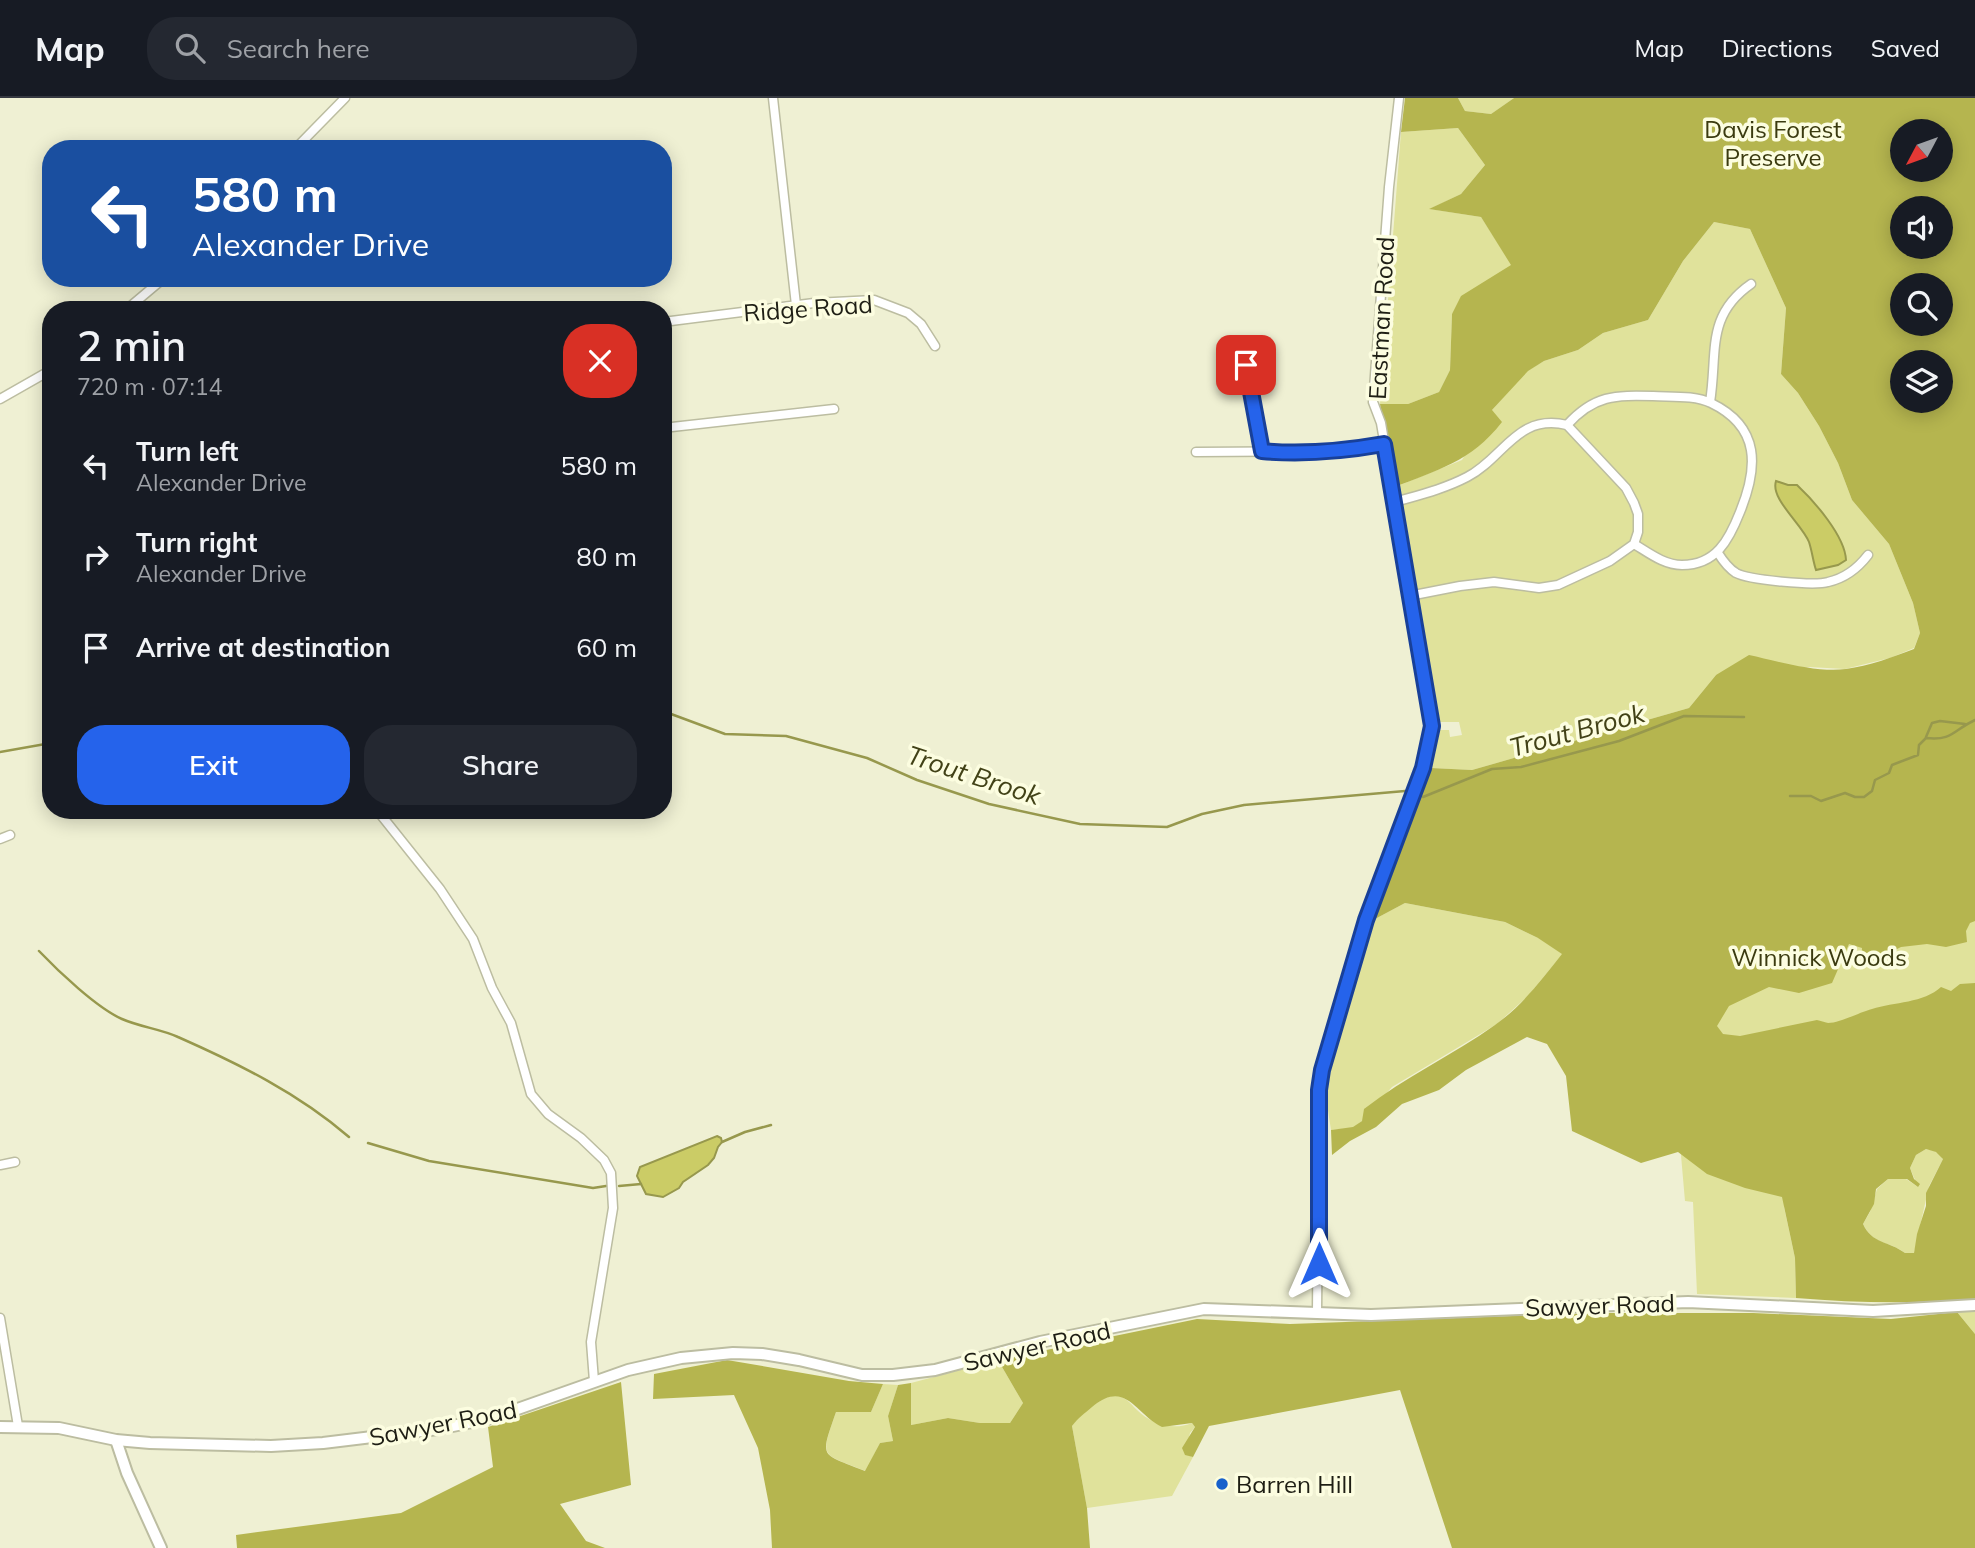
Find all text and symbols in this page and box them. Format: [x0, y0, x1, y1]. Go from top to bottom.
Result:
search box [147, 17, 637, 80]
text: Map [35, 28, 105, 69]
icon: search [171, 29, 209, 67]
text: Search here [227, 32, 370, 65]
text: Map [1634, 33, 1684, 63]
text: Directions [1722, 33, 1833, 63]
text: Saved [1871, 33, 1940, 63]
park label: Davis Forest Preserve [1704, 114, 1842, 172]
north arrow [1890, 119, 1953, 182]
map controls [1890, 119, 1953, 413]
text: 580 m [192, 163, 338, 224]
icon: left [77, 168, 168, 259]
button: sound [1890, 196, 1953, 259]
text: Alexander Drive [192, 224, 429, 264]
street label: Eastman Road [1362, 236, 1400, 400]
button: search [1890, 273, 1953, 336]
street label: Ridge Road [742, 289, 874, 327]
text: 2 min [77, 319, 186, 372]
button: close [563, 324, 637, 398]
pin [1216, 335, 1276, 395]
icon: arrive [1227, 346, 1265, 384]
button: layers [1890, 350, 1953, 413]
text: 720 m · 07:14 [77, 372, 222, 401]
text: Turn left [136, 435, 238, 468]
icon: left [77, 447, 115, 485]
text: 580 m [561, 449, 637, 482]
text: Alexander Drive [136, 468, 307, 497]
text: Turn right [136, 526, 257, 559]
icon: right [77, 538, 115, 576]
text: 80 m [576, 540, 637, 573]
text: Alexander Drive [136, 559, 307, 588]
icon: arrive [77, 629, 115, 667]
text: Arrive at destination [136, 631, 391, 664]
text: 60 m [576, 631, 637, 664]
water label: Trout Brook [1506, 696, 1649, 764]
button: Exit [77, 725, 350, 805]
button: Share [364, 725, 637, 805]
water label: Trout Brook [903, 738, 1046, 812]
park label: Winnick Woods [1731, 942, 1907, 972]
position arrow [1282, 1227, 1356, 1301]
street label: Sawyer Road [1525, 1287, 1675, 1323]
street label: Sawyer Road [961, 1315, 1113, 1377]
street label: Sawyer Road [367, 1394, 519, 1452]
place label: Barren Hill [1236, 1469, 1353, 1499]
marker: Barren Hill [1214, 1476, 1230, 1492]

